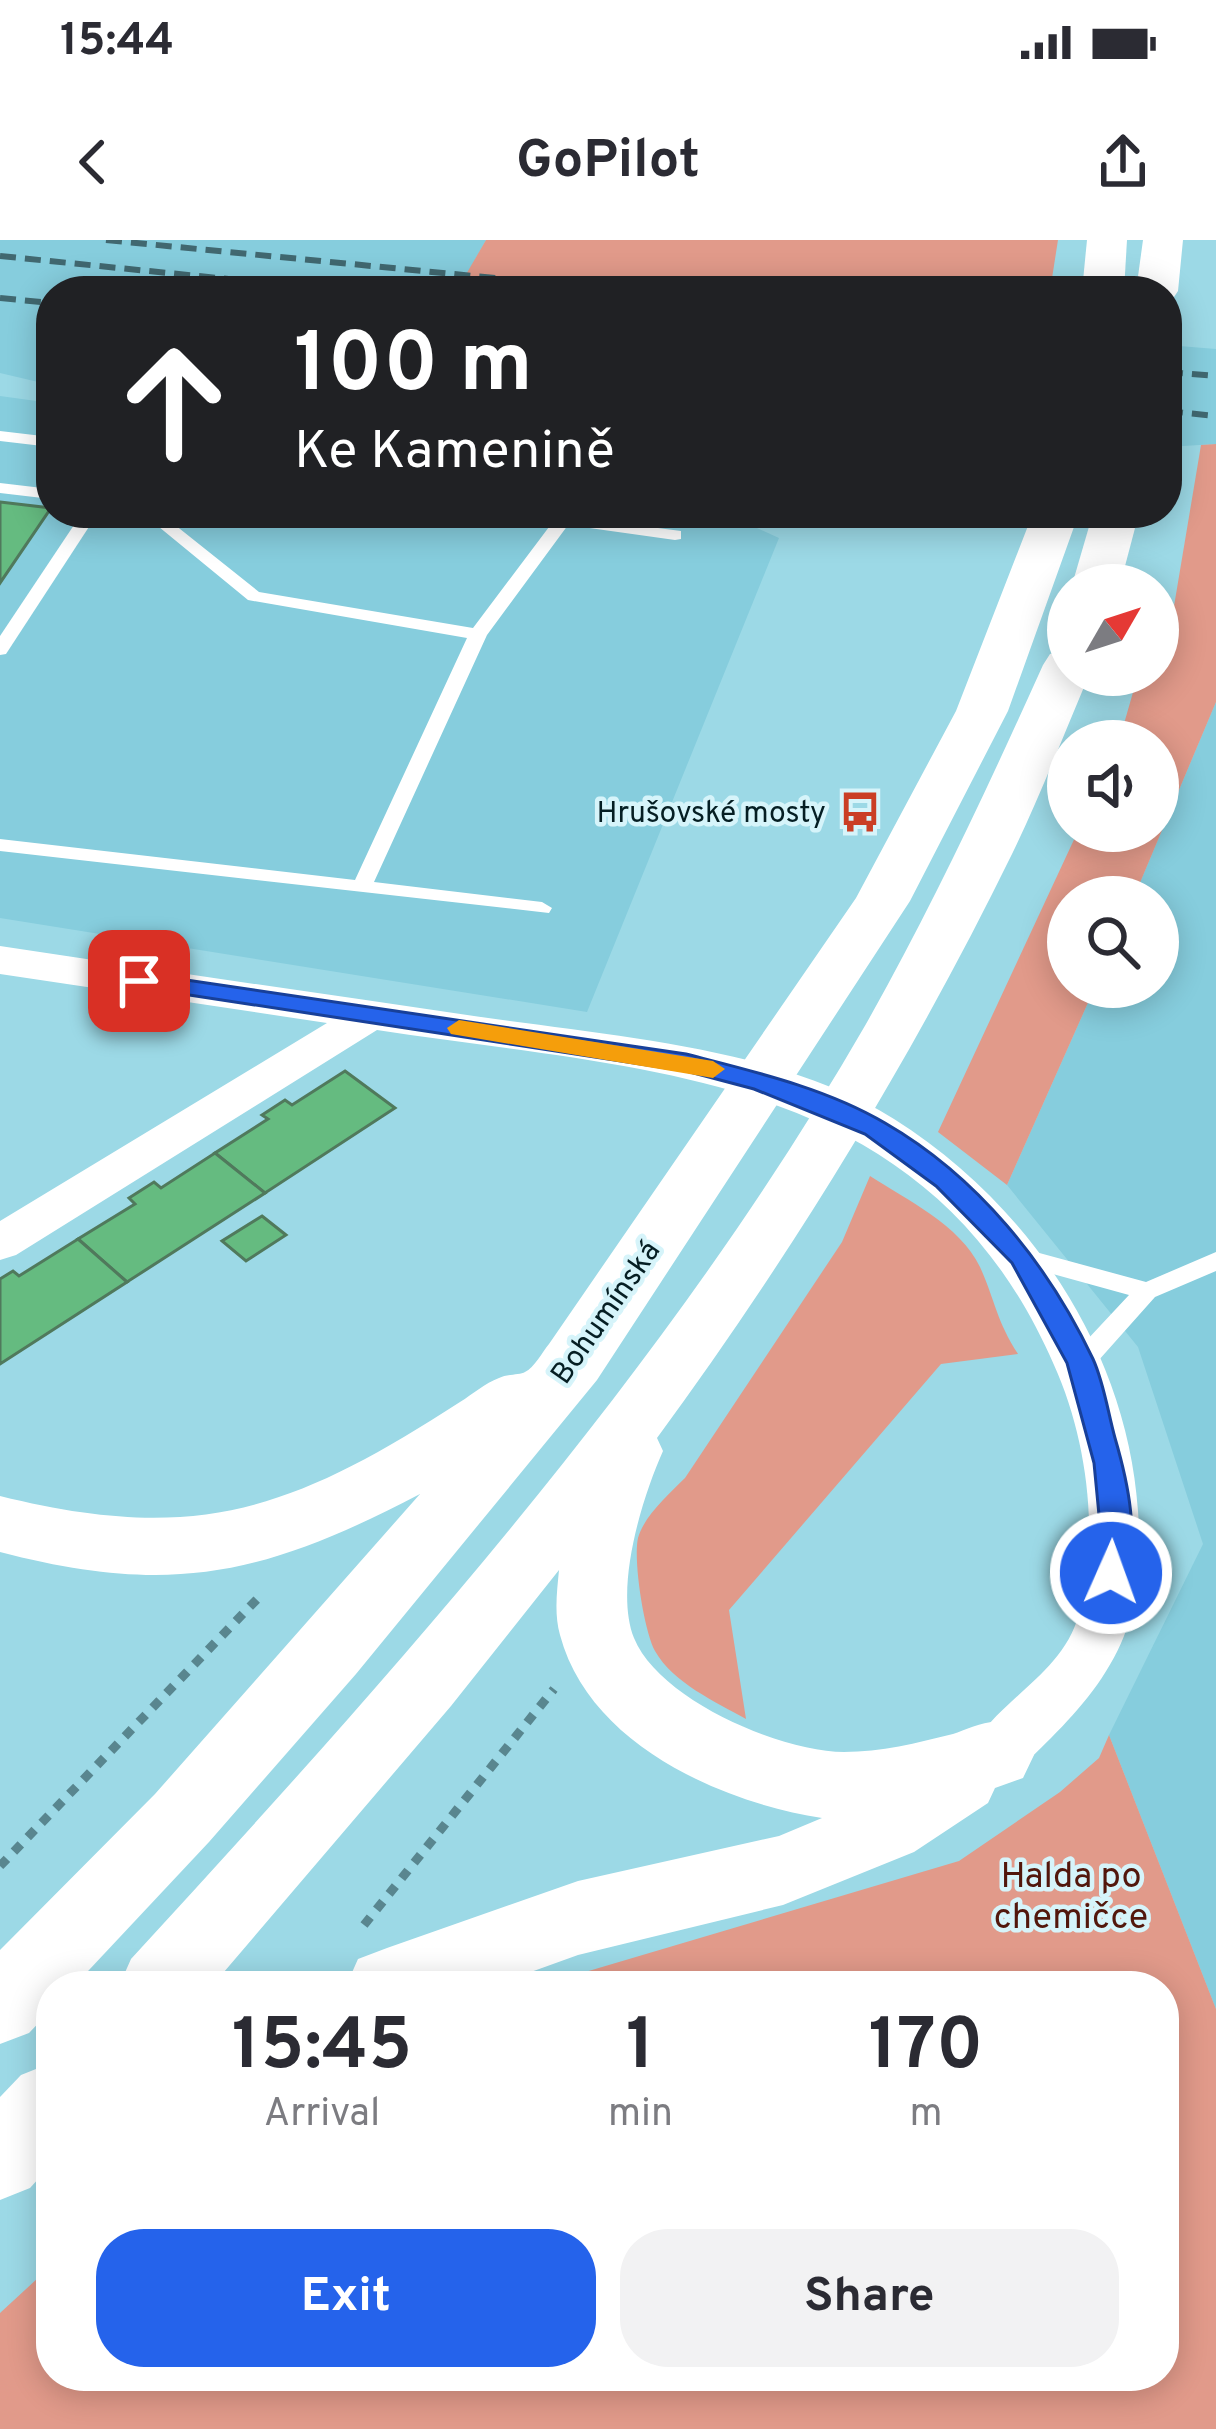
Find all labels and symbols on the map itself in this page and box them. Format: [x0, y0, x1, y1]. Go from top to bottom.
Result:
north arrow [1047, 564, 1179, 696]
bus stop icon: Hrušovské mosty [837, 789, 883, 835]
place label: Hrušovské mosty [597, 796, 826, 833]
pin [88, 930, 190, 1032]
street label: Bohumínská [544, 1235, 670, 1392]
position arrow [1048, 1510, 1174, 1636]
park label: Halda po chemičce [994, 1855, 1148, 1942]

